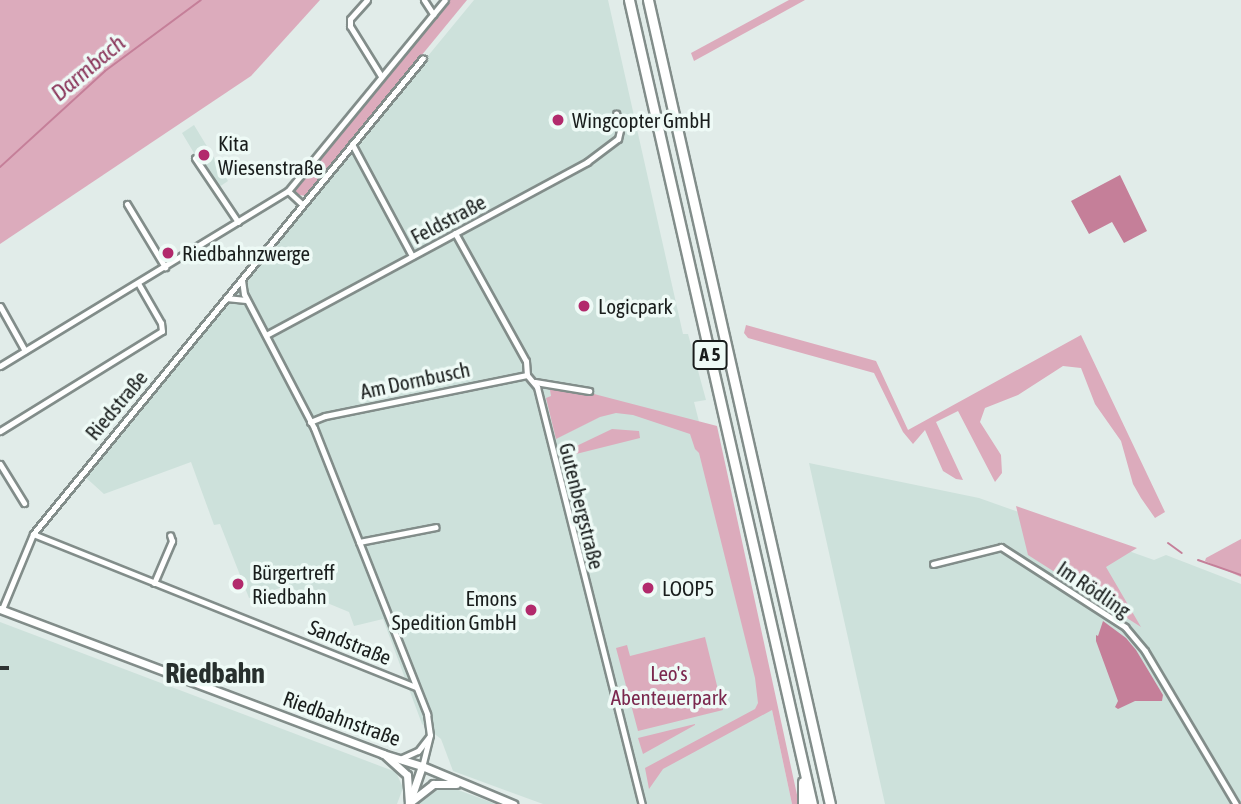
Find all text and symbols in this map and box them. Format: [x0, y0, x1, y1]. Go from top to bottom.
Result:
water label: Darmbach [45, 29, 131, 107]
place label: Wingcopter GmbH [572, 107, 711, 133]
marker: Wingcopter GmbH [550, 112, 566, 128]
place label: Kita Wiesenstraße [218, 130, 323, 180]
marker: Kita Wiesenstraße [196, 147, 212, 163]
street label: Feldstraße [406, 189, 490, 249]
place label: Riedbahnzwerge [182, 240, 310, 266]
marker: Riedbahnzwerge [160, 245, 176, 261]
place label: Logicpark [598, 293, 673, 319]
marker: Logicpark [576, 298, 592, 314]
road number: A 5 [692, 340, 728, 370]
street label: Am Dornbusch [358, 356, 472, 404]
street label: Riedstraße [80, 365, 152, 445]
street label: Gutenbergstraße [554, 440, 610, 572]
street label: Im Rödling [1052, 555, 1136, 623]
place label: Bürgertreff Riedbahn [252, 559, 335, 609]
place label: LOOP5 [662, 575, 714, 601]
marker: Bürgertreff Riedbahn [230, 576, 246, 592]
marker: LOOP5 [640, 580, 656, 596]
place label: Emons Spedition GmbH [392, 585, 517, 635]
marker: Emons Spedition GmbH [523, 602, 539, 618]
street label: Sandstraße [305, 614, 395, 670]
district label: Riedbahn [165, 656, 265, 690]
park label: Leo's Abenteuerpark [611, 660, 727, 710]
street label: Riedbahnstraße [280, 685, 404, 751]

